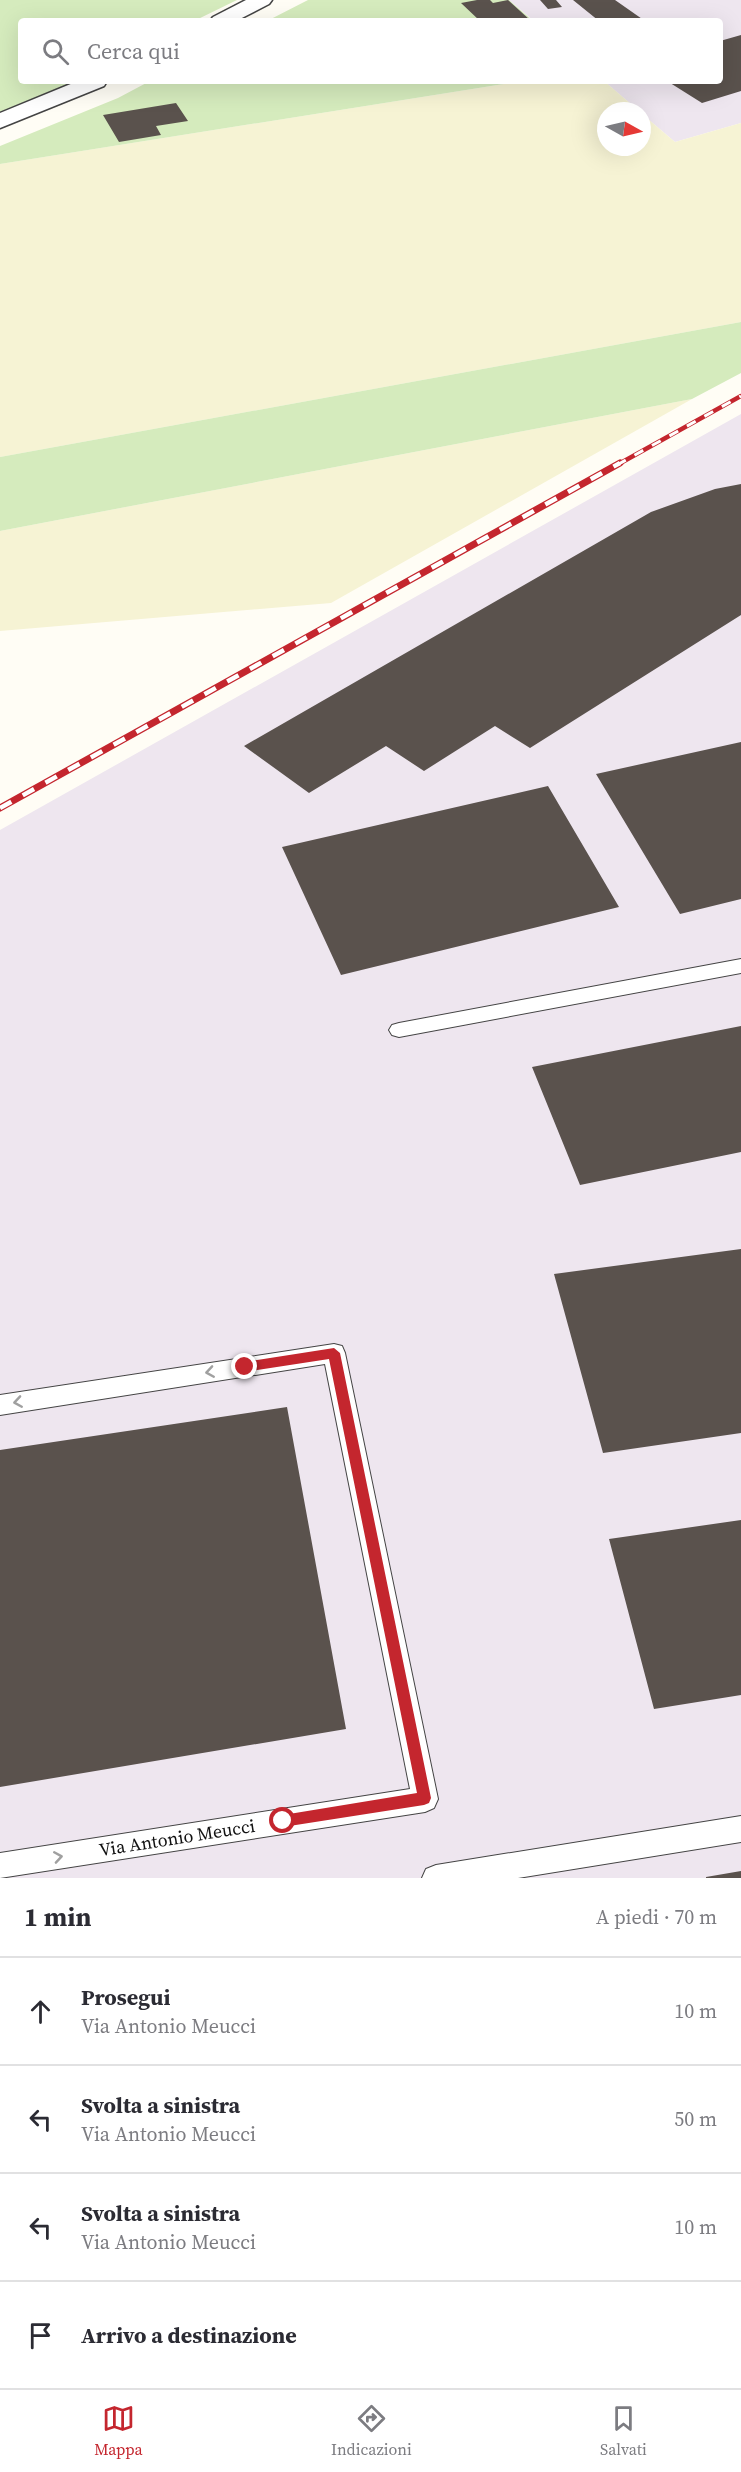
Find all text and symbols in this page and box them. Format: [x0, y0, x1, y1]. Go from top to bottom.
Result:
search box [18, 18, 723, 84]
icon: search [39, 35, 72, 68]
text: Cerca qui [87, 36, 180, 66]
north arrow [597, 102, 651, 156]
route end [231, 1353, 257, 1379]
one-way arrow [206, 1366, 215, 1378]
one-way arrow [13, 1396, 22, 1408]
route start [269, 1807, 295, 1833]
street label: Via Antonio Meucci [97, 1813, 257, 1862]
one-way arrow [52, 1851, 62, 1864]
text: 1 min [24, 1899, 91, 1935]
text: A piedi · 70 m [596, 1903, 717, 1931]
text: Prosegui [81, 1982, 170, 2012]
icon: ahead [24, 1995, 57, 2028]
text: 10 m [674, 1997, 717, 2025]
text: Via Antonio Meucci [81, 2012, 256, 2040]
text: Svolta a sinistra [81, 2090, 240, 2120]
icon: left [24, 2103, 57, 2136]
text: 50 m [674, 2105, 717, 2133]
text: Via Antonio Meucci [81, 2120, 256, 2148]
text: Svolta a sinistra [81, 2198, 240, 2228]
icon: left [24, 2211, 57, 2244]
text: 10 m [674, 2213, 717, 2241]
text: Via Antonio Meucci [81, 2228, 256, 2256]
icon: arrive [24, 2319, 57, 2352]
text: Arrivo a destinazione [81, 2320, 297, 2350]
tab: Mappa [94, 2402, 143, 2460]
tab: Indicazioni [331, 2402, 412, 2460]
tab: Salvati [600, 2402, 647, 2460]

